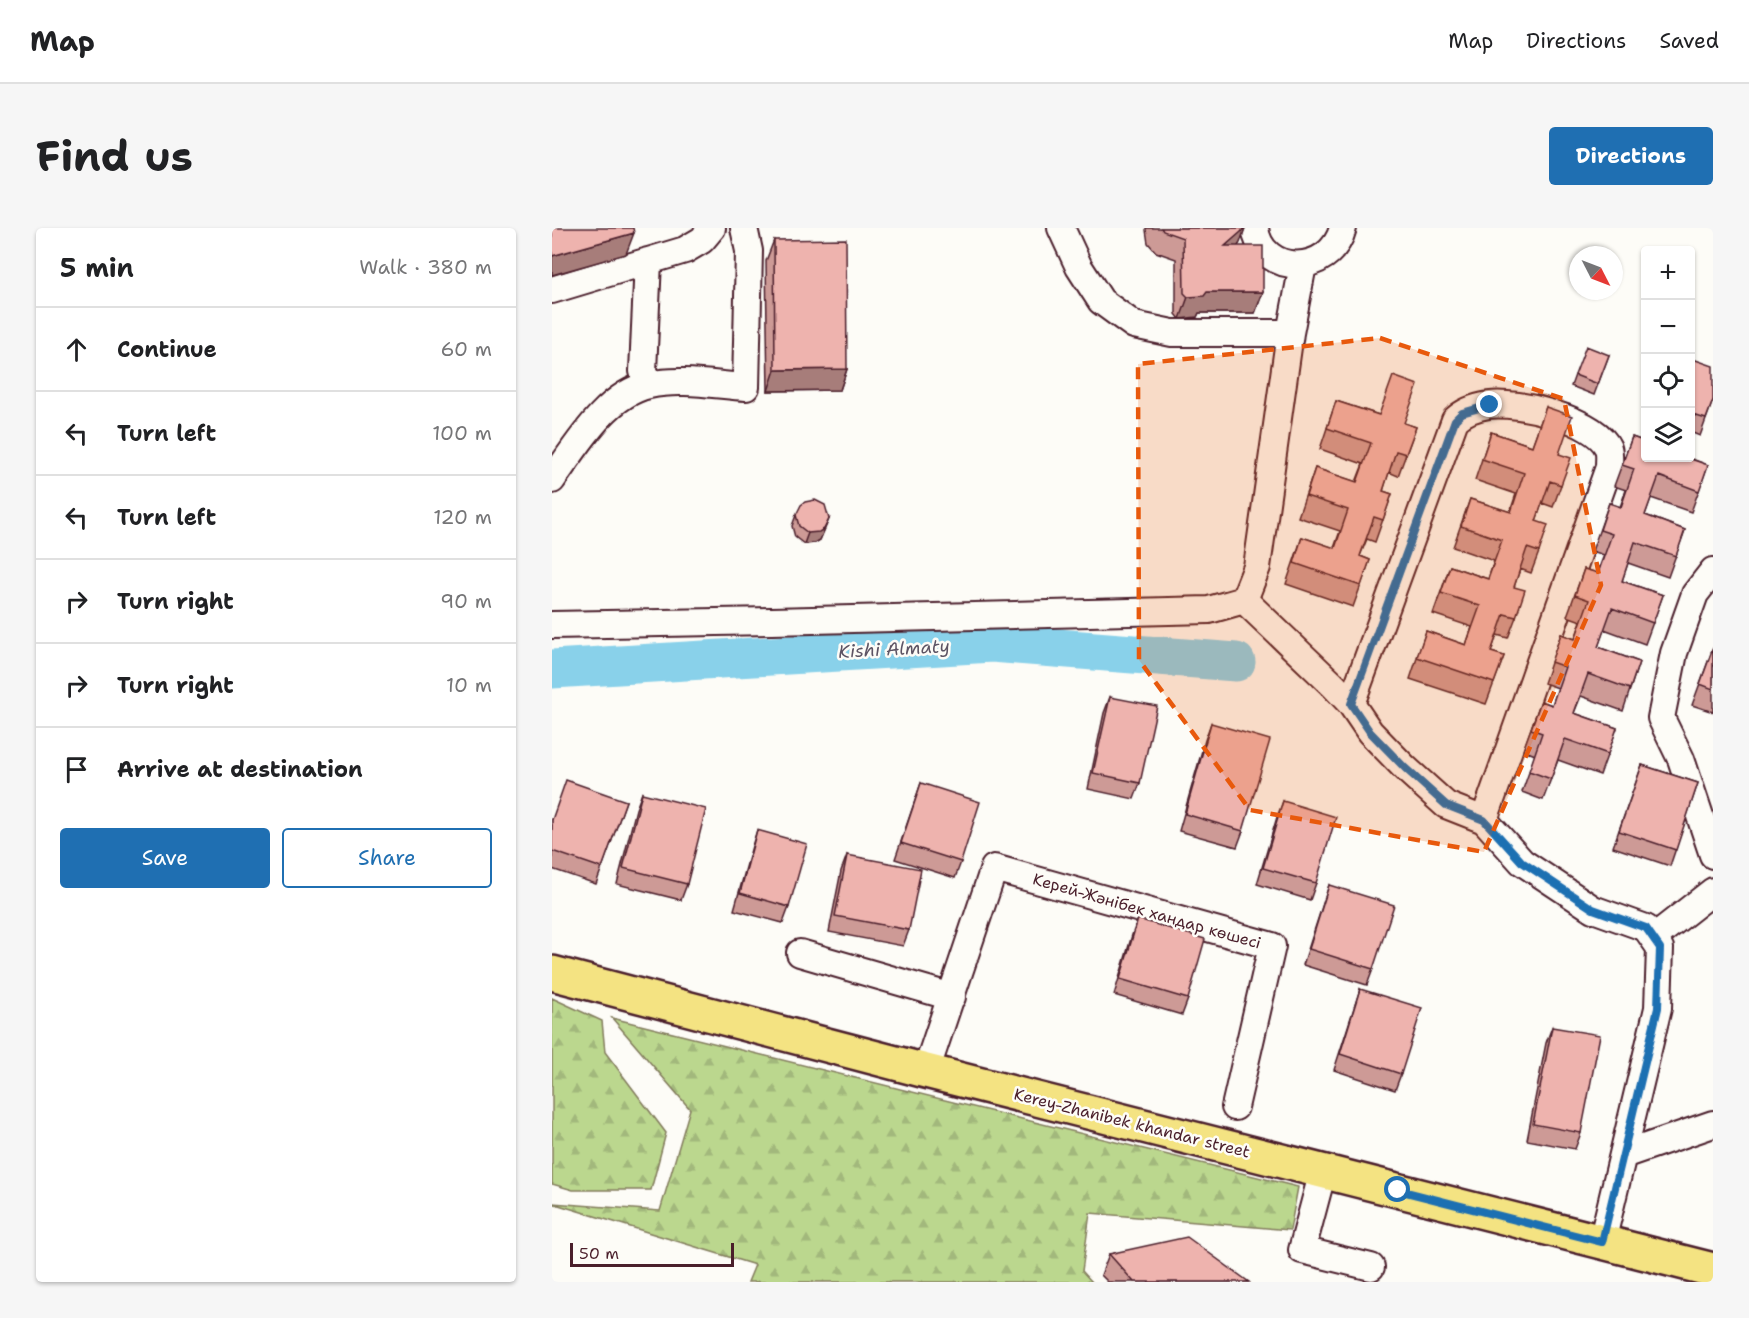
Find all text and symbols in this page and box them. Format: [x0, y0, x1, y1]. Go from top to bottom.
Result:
text: Map [30, 22, 95, 60]
text: Map [1448, 27, 1493, 55]
text: Directions [1526, 27, 1626, 55]
text: Saved [1659, 27, 1719, 55]
button: Directions [1549, 127, 1713, 185]
text: Find us [36, 128, 193, 184]
north arrow [1569, 246, 1623, 300]
map controls [1641, 246, 1695, 462]
button: + [1641, 246, 1695, 300]
text: 5 min [60, 250, 134, 285]
text: Walk · 380 m [359, 254, 492, 280]
button: − [1641, 300, 1695, 354]
icon: ahead [60, 333, 93, 366]
text: Continue [117, 335, 217, 364]
text: 60 m [440, 336, 492, 362]
button: locate [1641, 354, 1695, 408]
route end [1476, 391, 1502, 417]
button: layers [1641, 408, 1695, 462]
icon: left [60, 417, 93, 450]
text: Turn left [117, 419, 216, 448]
text: 100 m [432, 420, 492, 446]
icon: left [60, 501, 93, 534]
text: Turn left [117, 503, 216, 532]
text: 120 m [433, 504, 492, 530]
icon: right [60, 585, 93, 618]
text: Turn right [117, 587, 234, 616]
text: 90 m [440, 588, 492, 614]
water label: Kіshі Almaty [838, 634, 950, 664]
icon: right [60, 669, 93, 702]
text: Turn right [117, 671, 234, 700]
text: 10 m [446, 672, 492, 698]
icon: arrive [60, 753, 93, 786]
text: Arrive at destination [117, 755, 363, 784]
button: Save [60, 828, 270, 888]
button: Share [282, 828, 492, 888]
street label: Керей-Жәнібек хандар көшесі [1030, 868, 1264, 954]
street label: Kerey-Zhanibek khandar street [1012, 1083, 1252, 1163]
route start [1384, 1176, 1410, 1202]
scale bar [570, 1240, 734, 1268]
text: 50 m [579, 1243, 619, 1264]

